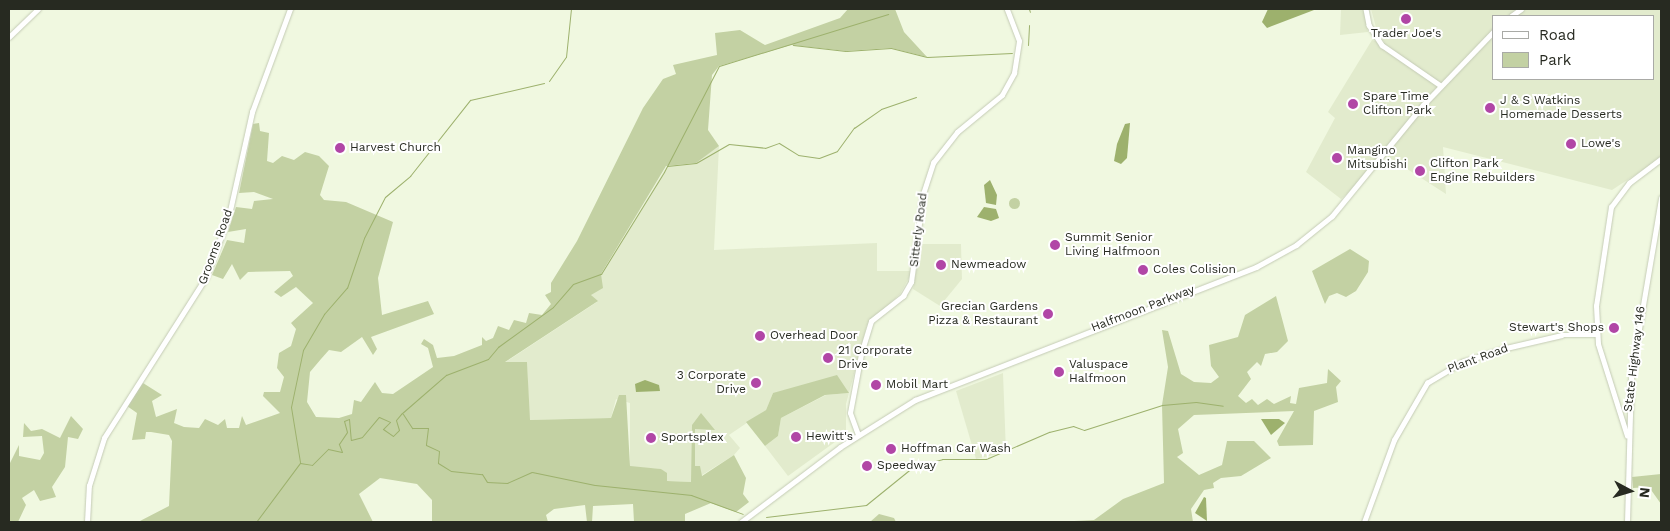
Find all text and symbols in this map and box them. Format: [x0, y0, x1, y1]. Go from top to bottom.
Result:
marker: Trader Joe's [1400, 13, 1412, 25]
legend [1492, 15, 1655, 80]
text: Road [1539, 26, 1576, 44]
place label: Trader Joe's [1371, 27, 1441, 41]
text: Park [1539, 51, 1571, 69]
place label: Spare Time Clifton Park [1363, 90, 1432, 118]
place label: J & S Watkins Homemade Desserts [1500, 94, 1622, 122]
marker: Spare Time Clifton Park [1347, 98, 1359, 110]
marker: J & S Watkins Homemade Desserts [1484, 102, 1496, 114]
place label: Lowe's [1581, 137, 1621, 151]
marker: Lowe's [1565, 138, 1577, 150]
place label: Harvest Church [350, 141, 441, 155]
marker: Harvest Church [334, 142, 346, 154]
place label: Mangino Mitsubishi [1347, 144, 1407, 172]
marker: Mangino Mitsubishi [1331, 152, 1343, 164]
place label: Clifton Park Engine Rebuilders [1430, 157, 1535, 185]
marker: Clifton Park Engine Rebuilders [1414, 165, 1426, 177]
street label: Sitterly Road [907, 192, 931, 268]
street label: Grooms Road [196, 207, 236, 287]
place label: Summit Senior Living Halfmoon [1065, 231, 1160, 259]
marker: Summit Senior Living Halfmoon [1049, 239, 1061, 251]
place label: Newmeadow [951, 258, 1026, 272]
marker: Newmeadow [935, 259, 947, 271]
place label: Coles Colision [1153, 263, 1236, 277]
marker: Coles Colision [1137, 264, 1149, 276]
street label: Halfmoon Parkway [1089, 283, 1197, 335]
place label: Grecian Gardens Pizza & Restaurant [928, 300, 1038, 328]
street label: State Highway 146 [1621, 305, 1649, 413]
marker: Grecian Gardens Pizza & Restaurant [1042, 308, 1054, 320]
place label: Stewart's Shops [1509, 321, 1604, 335]
marker: Stewart's Shops [1608, 322, 1620, 334]
place label: Overhead Door [770, 329, 858, 343]
marker: Overhead Door [754, 330, 766, 342]
street label: Plant Road [1446, 341, 1510, 377]
place label: 21 Corporate Drive [838, 344, 912, 372]
marker: 21 Corporate Drive [822, 352, 834, 364]
place label: Valuspace Halfmoon [1069, 358, 1128, 386]
marker: Valuspace Halfmoon [1053, 366, 1065, 378]
place label: 3 Corporate Drive [677, 369, 746, 397]
marker: 3 Corporate Drive [750, 377, 762, 389]
place label: Mobil Mart [886, 378, 948, 392]
marker: Mobil Mart [870, 379, 882, 391]
place label: Hewitt's [806, 430, 853, 444]
place label: Sportsplex [661, 431, 724, 445]
marker: Hewitt's [790, 431, 802, 443]
marker: Sportsplex [645, 432, 657, 444]
place label: Hoffman Car Wash [901, 442, 1012, 456]
marker: Hoffman Car Wash [885, 443, 897, 455]
place label: Speedway [877, 459, 936, 473]
marker: Speedway [861, 460, 873, 472]
north arrow [1605, 466, 1655, 516]
text: N [1636, 487, 1653, 499]

